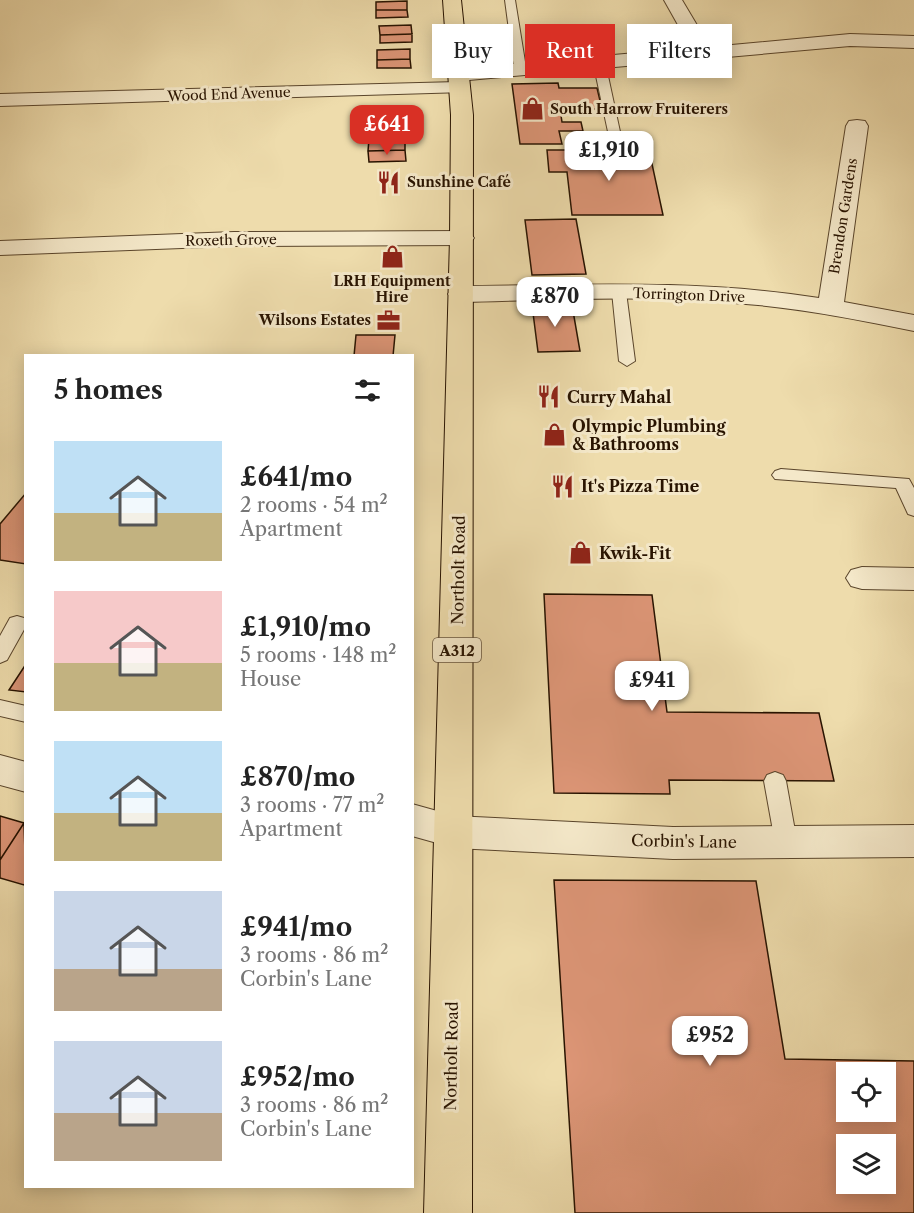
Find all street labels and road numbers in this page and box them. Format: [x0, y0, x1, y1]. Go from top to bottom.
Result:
street label: Wood End Avenue [166, 83, 291, 105]
street label: Brendon Gardens [825, 157, 861, 275]
street label: Roxeth Grove [185, 230, 277, 250]
street label: Torrington Drive [633, 284, 746, 306]
street label: Northolt Road [447, 515, 469, 625]
road number: A312 [433, 638, 481, 662]
street label: Corbin's Lane [631, 830, 737, 852]
street label: Northolt Road [440, 1001, 462, 1111]

